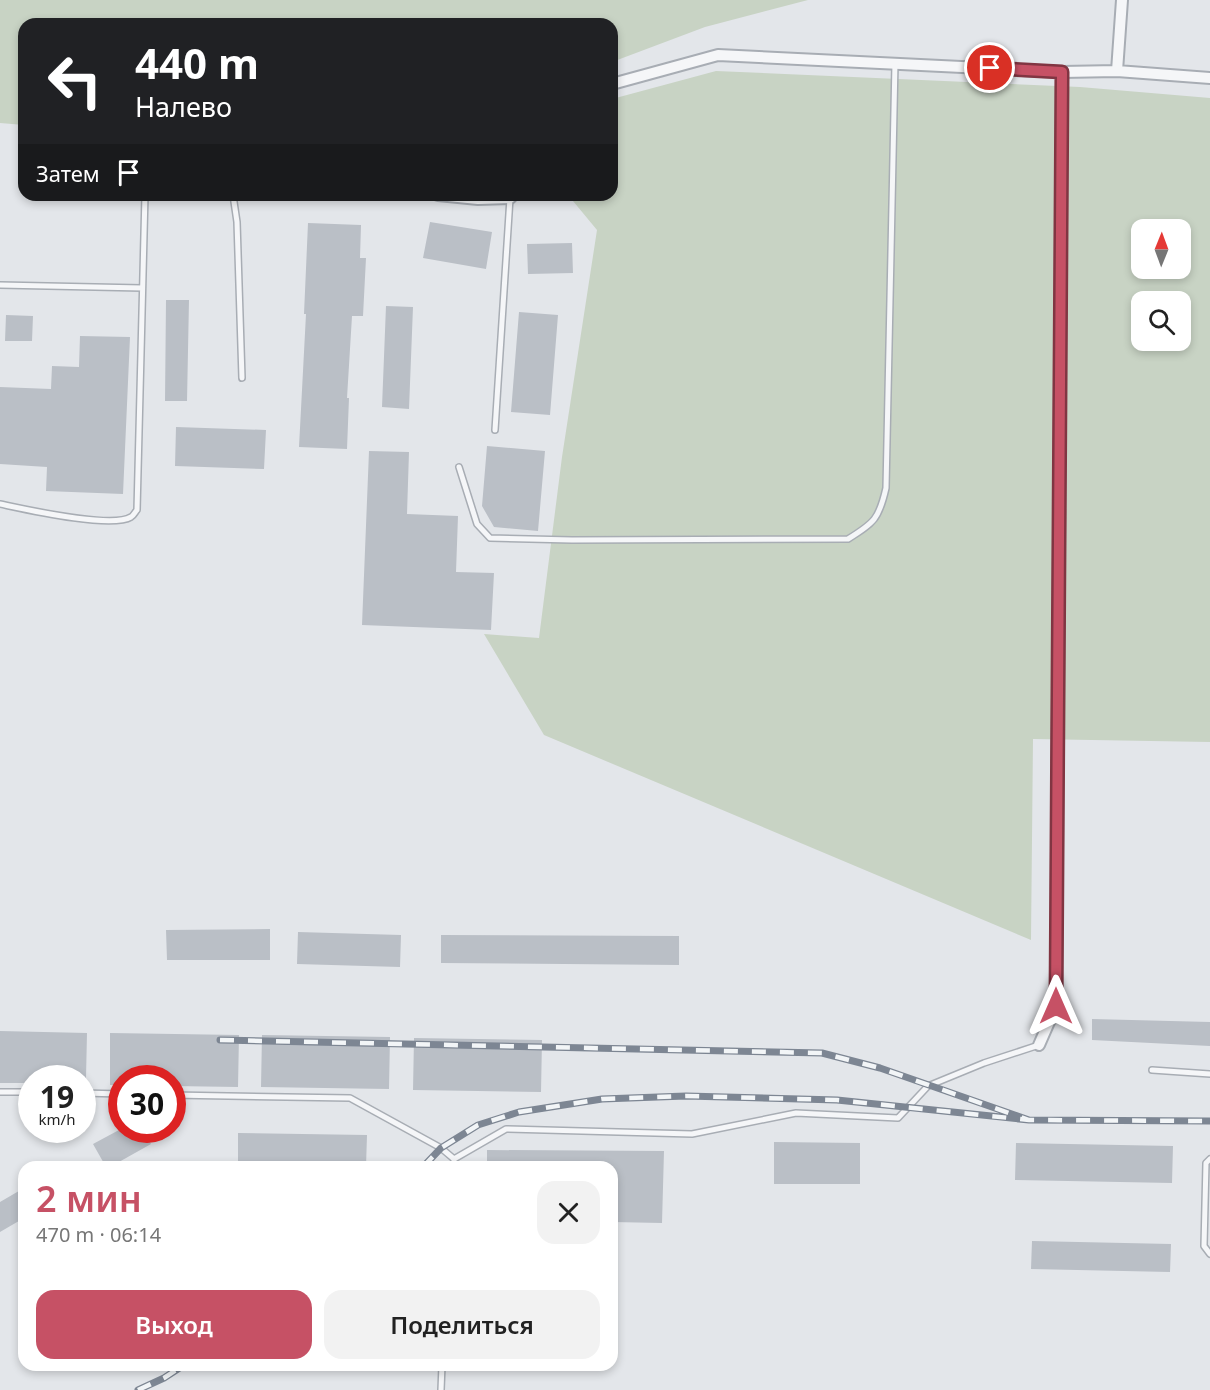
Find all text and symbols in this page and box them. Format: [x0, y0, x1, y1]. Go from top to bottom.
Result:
text: 440 m [135, 34, 259, 91]
icon: left [36, 42, 114, 120]
pin [964, 42, 1015, 93]
icon: arrive [973, 51, 1006, 84]
text: Налево [135, 88, 232, 125]
icon: arrive [112, 156, 145, 189]
text: Затем [36, 158, 100, 188]
north arrow [1131, 219, 1191, 279]
map controls [1131, 219, 1191, 351]
button: search [1131, 291, 1191, 351]
position arrow [1024, 974, 1088, 1038]
speed limit sign: 30 [108, 1065, 186, 1143]
text: 19 [40, 1076, 74, 1117]
text: km/h [39, 1109, 75, 1129]
text: 2 мин [36, 1174, 142, 1223]
button: close [537, 1181, 600, 1244]
text: 470 m · 06:14 [36, 1221, 161, 1248]
button: Выход [36, 1290, 312, 1359]
button: Поделиться [324, 1290, 600, 1359]

